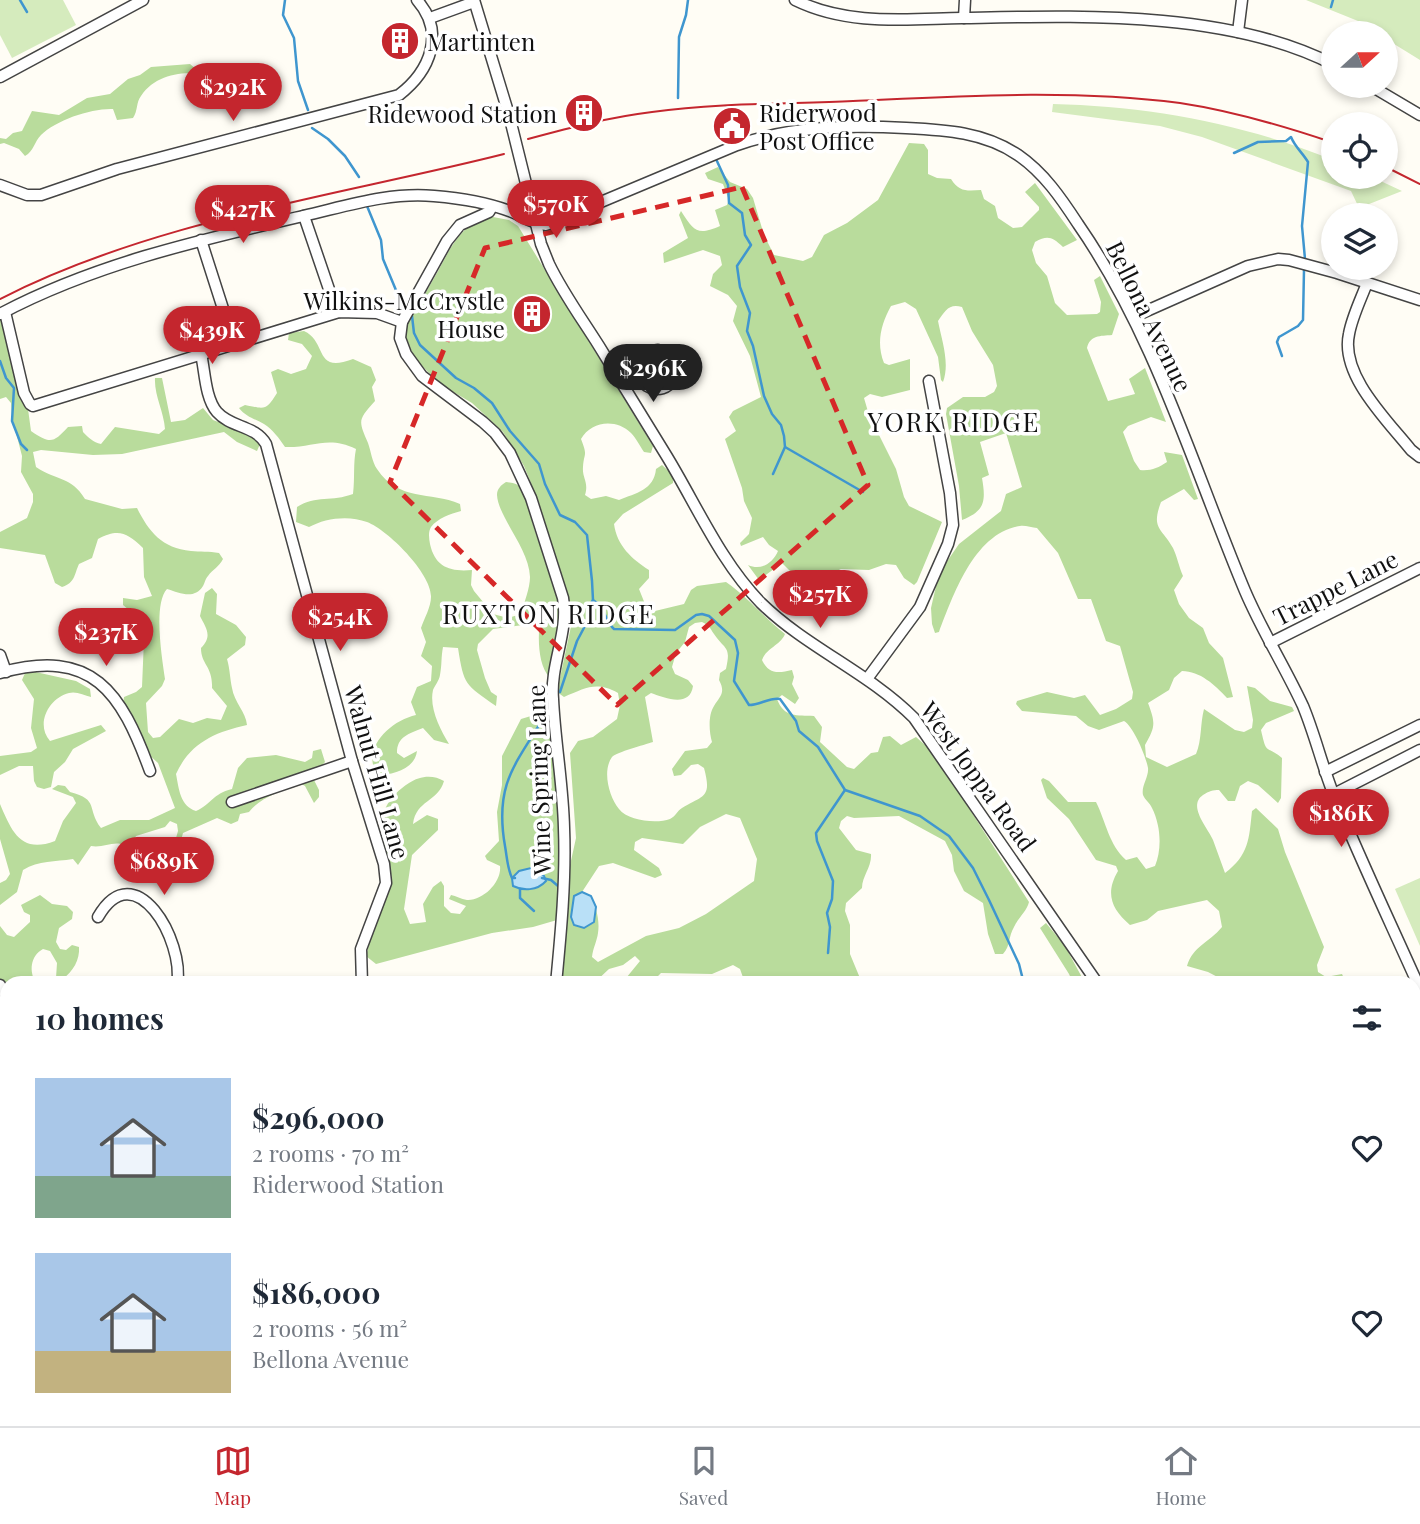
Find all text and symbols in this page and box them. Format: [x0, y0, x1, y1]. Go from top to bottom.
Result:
building icon: Martinten [379, 20, 421, 62]
north arrow [1321, 21, 1398, 98]
map controls [1321, 21, 1398, 280]
place label: Martinten [427, 25, 535, 57]
pin: $292K [184, 64, 282, 123]
text: $292K [200, 70, 266, 101]
building icon: Ridewood Station [563, 92, 605, 134]
place label: Riderwood Post Office [759, 96, 877, 156]
place label: Ridewood Station [368, 97, 557, 129]
public building icon: Riderwood Post Office [711, 105, 753, 147]
button: locate [1321, 112, 1398, 189]
pin: $570K [507, 180, 605, 240]
pin: $427K [194, 186, 292, 245]
text: $570K [523, 187, 589, 218]
text: $427K [211, 192, 275, 223]
button: layers [1321, 203, 1398, 280]
street label: Bellona Avenue [1100, 235, 1200, 397]
place label: Wilkins-McCrystle House [302, 284, 505, 344]
building icon: Wilkins-McCrystle House [511, 293, 553, 335]
pin: $439K [163, 306, 261, 366]
text: $439K [179, 313, 245, 344]
pin: $296K [604, 344, 702, 404]
text: $296K [619, 351, 687, 382]
district label: YORK RIDGE [867, 404, 1040, 439]
street label: Trappe Lane [1267, 542, 1403, 632]
pin: $257K [771, 570, 869, 630]
text: $257K [789, 577, 851, 608]
pin: $254K [291, 594, 389, 653]
district label: RUXTON RIDGE [442, 596, 656, 631]
text: $254K [308, 600, 372, 631]
pin: $237K [57, 608, 155, 668]
text: $237K [74, 615, 138, 646]
street label: Walnut Hill Lane [338, 681, 418, 863]
street label: Wine Spring Lane [519, 684, 557, 877]
street label: West Joppa Road [913, 694, 1044, 857]
pin: $186K [1292, 790, 1390, 849]
text: $186K [1309, 796, 1373, 827]
pin: $689K [115, 838, 213, 897]
text: $689K [130, 844, 198, 875]
text: 10 homes [35, 998, 164, 1038]
icon: filters [1348, 999, 1386, 1037]
text: $296,000 [252, 1097, 385, 1137]
icon: home [91, 1106, 175, 1190]
icon: heart [1348, 1129, 1386, 1167]
text: 2 rooms · 70 m² [252, 1137, 409, 1168]
text: Riderwood Station [252, 1168, 444, 1199]
text: $186,000 [252, 1272, 381, 1312]
icon: home [91, 1281, 175, 1365]
icon: heart [1348, 1304, 1386, 1342]
text: 2 rooms · 56 m² [252, 1312, 407, 1343]
text: Bellona Avenue [252, 1343, 409, 1374]
tab: Map [214, 1442, 252, 1510]
tab: Saved [679, 1442, 728, 1510]
tab: Home [1155, 1442, 1206, 1510]

